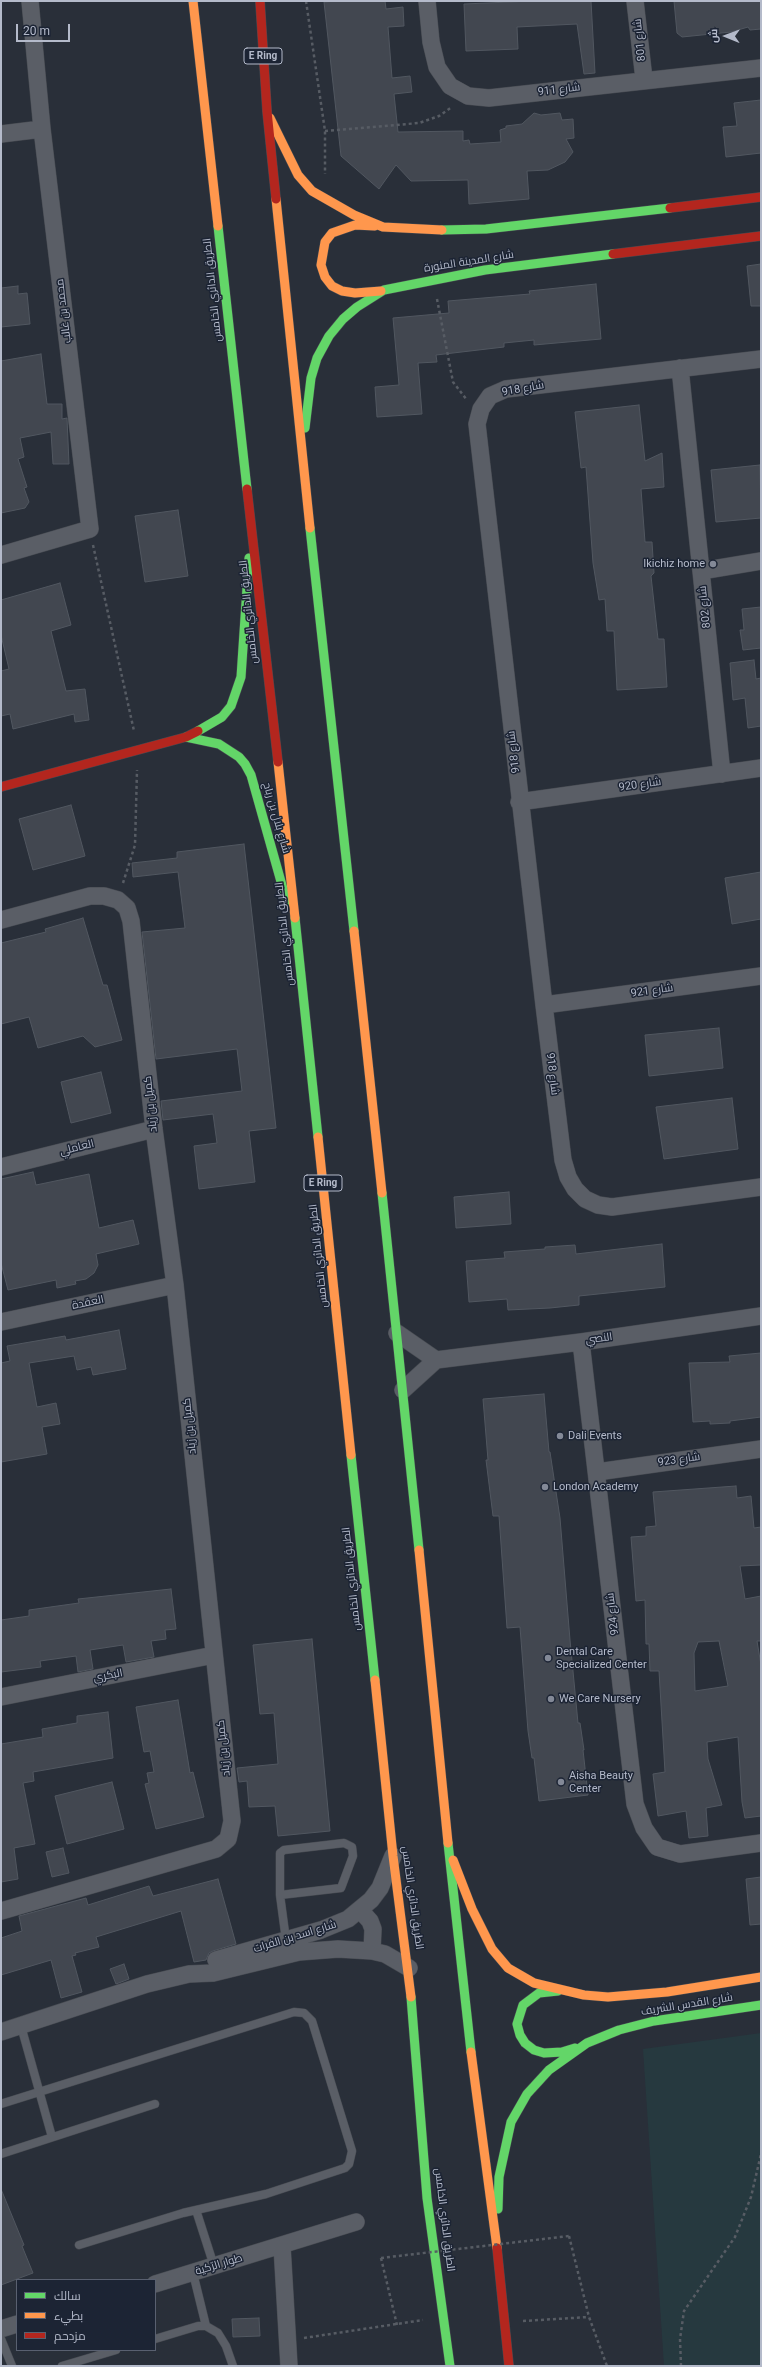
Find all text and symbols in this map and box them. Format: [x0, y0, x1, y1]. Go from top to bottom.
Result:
scale bar [18, 16, 72, 42]
north arrow [706, 16, 746, 56]
street label: شارع 801 [631, 18, 649, 62]
text: 20 m [23, 24, 50, 38]
text: ش [707, 29, 720, 43]
road number: E Ring [244, 48, 282, 64]
street label: شارع 911 [537, 81, 581, 99]
street label: الطريق الدائري الخامس [201, 237, 225, 343]
street label: شارع المدينة المنورة [423, 248, 515, 276]
street label: محمد بن غالب [53, 278, 75, 344]
street label: شارع 918 [501, 379, 545, 399]
place label: Ikichiz home [643, 557, 705, 571]
street label: الطريق الدائري الخامس [237, 559, 261, 665]
marker: Ikichiz home [708, 559, 718, 569]
street label: شارع 802 [696, 585, 714, 629]
street label: شارع 918 [505, 730, 523, 774]
street label: شارع 920 [618, 776, 662, 794]
street label: شارع بلال بن رباح [260, 781, 292, 855]
street label: الطريق الدائري الخامس [273, 881, 297, 987]
street label: شارع 921 [630, 982, 674, 1000]
street label: شارع 918 [543, 1052, 561, 1096]
street label: كميل بن زياد [141, 1075, 161, 1133]
street label: العاملي [58, 1137, 96, 1159]
road number: E Ring [304, 1175, 342, 1191]
street label: الطريق الدائري الخامس [307, 1203, 331, 1309]
street label: العقدة [71, 1293, 105, 1313]
street label: النصي [585, 1331, 613, 1347]
street label: كميل بن زياد [180, 1397, 200, 1455]
place label: Dali Events [568, 1429, 622, 1443]
marker: Dali Events [555, 1431, 565, 1441]
street label: شارع 923 [657, 1451, 701, 1469]
place label: London Academy [553, 1480, 638, 1494]
marker: London Academy [540, 1482, 550, 1492]
street label: الطريق الدائري الخامس [340, 1526, 364, 1632]
street label: شارع 924 [604, 1592, 622, 1636]
place label: Dental Care Specialized Center [556, 1645, 647, 1671]
marker: Dental Care Specialized Center [543, 1653, 553, 1663]
street label: البكري [92, 1667, 124, 1685]
place label: We Care Nursery [559, 1692, 641, 1706]
marker: We Care Nursery [546, 1694, 556, 1704]
street label: كميل بن زياد [214, 1719, 234, 1777]
place label: Aisha Beauty Center [569, 1769, 633, 1795]
marker: Aisha Beauty Center [556, 1777, 566, 1787]
street label: الطريق الدائري الخامس [398, 1845, 426, 1951]
street label: شارع اسد بن الفرات [252, 1918, 338, 1956]
street label: شارع القدس الشريف [640, 1991, 734, 2019]
street label: الطريق الدائري الخامس [431, 2167, 457, 2273]
street label: طوار الرّكية [194, 2252, 244, 2278]
legend [16, 2279, 156, 2351]
text: سالك [54, 2289, 81, 2303]
text: بطيء [54, 2309, 83, 2323]
text: مزدحم [54, 2329, 86, 2343]

